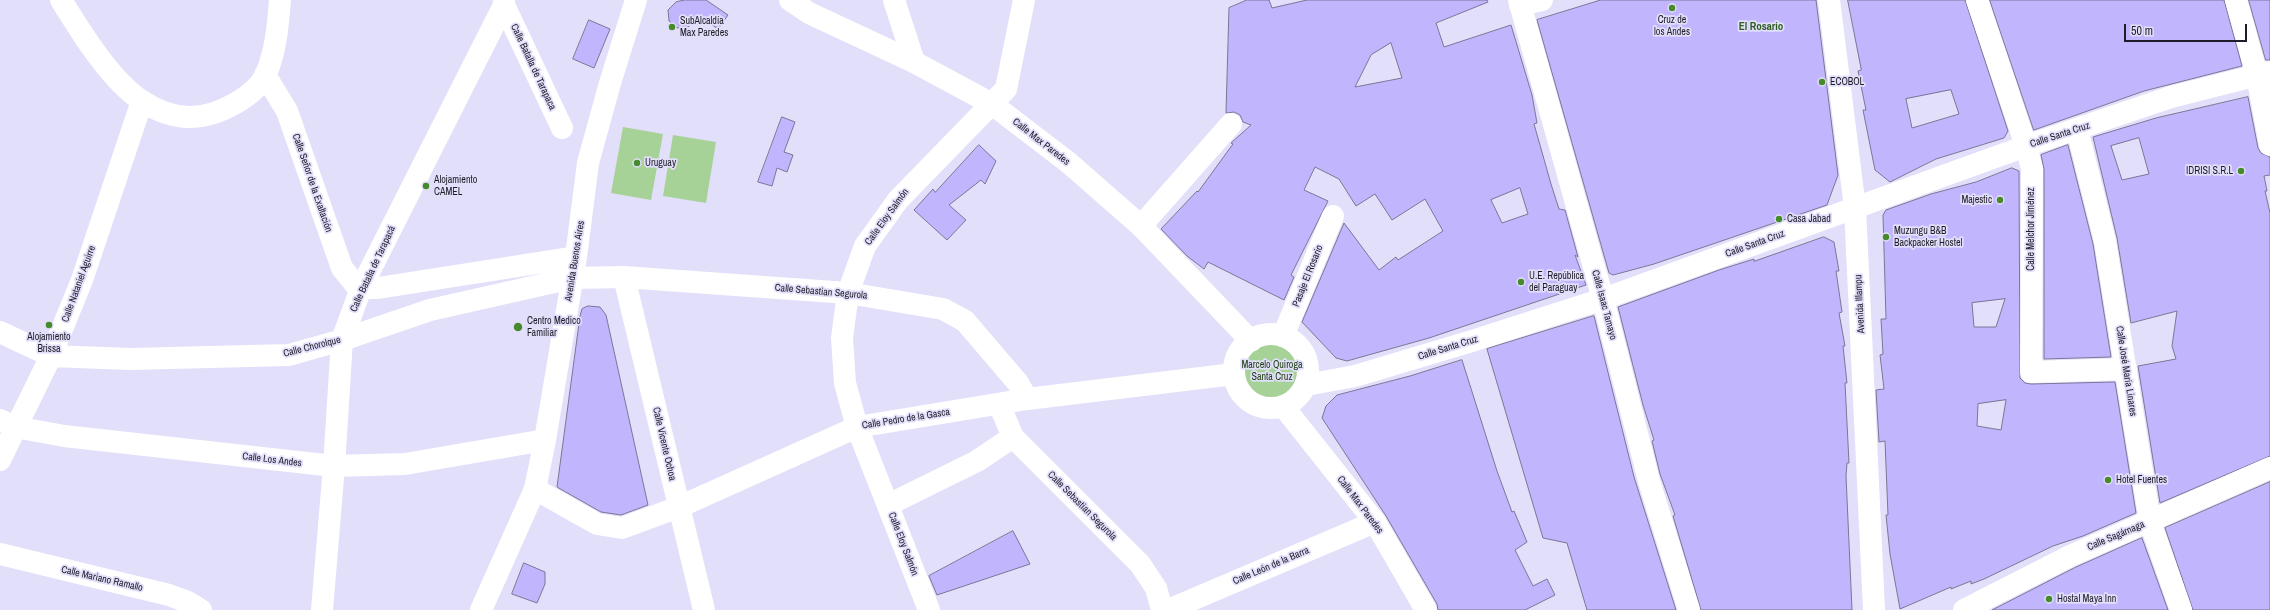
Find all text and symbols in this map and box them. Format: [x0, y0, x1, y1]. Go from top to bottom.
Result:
marker: Cruz de los Andes [1667, 3, 1677, 13]
place label: Cruz de los Andes [1654, 14, 1690, 38]
place label: SubAlcaldía Max Paredes [680, 15, 728, 38]
scale bar [2126, 16, 2249, 42]
district label: El Rosario [1739, 20, 1783, 34]
street label: Calle Batalla de Tarapaca [508, 22, 558, 112]
marker: SubAlcaldía Max Paredes [667, 22, 677, 32]
text: 50 m [2131, 23, 2153, 39]
place label: ECOBOL [1830, 76, 1864, 88]
marker: ECOBOL [1817, 77, 1827, 87]
street label: Calle Max Paredes [1010, 116, 1072, 168]
street label: Calle Santa Cruz [2029, 120, 2091, 150]
street label: Calle Señor de la Exaltación [289, 132, 335, 234]
place label: Uruguay [645, 157, 676, 169]
marker: Uruguay [632, 158, 642, 168]
place label: IDRISI S.R.L [2186, 165, 2233, 177]
marker: IDRISI S.R.L [2236, 166, 2246, 176]
place label: Alojamiento CAMEL [434, 174, 477, 198]
marker: Alojamiento CAMEL [421, 181, 431, 191]
street label: Calle Eloy Salmón [862, 186, 912, 248]
street label: Calle Melchor Jiménez [2025, 187, 2037, 271]
place label: Majestic [1961, 194, 1992, 206]
marker: Majestic [1995, 195, 2005, 205]
place label: Casa Jabad [1787, 213, 1831, 225]
marker: Casa Jabad [1774, 214, 1784, 224]
street label: Avenida Buenos Aires [563, 220, 587, 302]
street label: Calle Batalla de Tarapacá [348, 224, 398, 314]
place label: Muzungu B&B Backpacker Hostel [1894, 225, 1962, 248]
street label: Calle Santa Cruz [1724, 228, 1786, 260]
marker: Muzungu B&B Backpacker Hostel [1881, 232, 1891, 242]
street label: Pasaje El Rosario [1290, 243, 1326, 309]
street label: Calle Nataniel Aguirre [60, 244, 98, 324]
street label: Calle Isaac Tamayo [1589, 269, 1619, 341]
place label: U.E. República del Paraguay [1529, 270, 1584, 294]
street label: Avenida Illampu [1852, 274, 1868, 334]
marker: U.E. República del Paraguay [1516, 277, 1526, 287]
street label: Calle Sebastian Segurola [774, 282, 868, 302]
place label: Centro Medico Familiar [527, 315, 581, 338]
marker: Alojamiento Brissa [44, 320, 54, 330]
marker: Centro Medico Familiar [512, 321, 524, 333]
street label: Calle José María Linares [2113, 325, 2139, 417]
place label: Alojamiento Brissa [27, 331, 71, 354]
street label: Calle Santa Cruz [1417, 333, 1479, 363]
street label: Calle Chorolque [282, 334, 342, 360]
park label: Marcelo Quiroga Santa Cruz [1241, 359, 1303, 382]
street label: Calle Vicente Ochoa [650, 406, 678, 482]
street label: Calle Pedro de la Gasca [861, 406, 951, 432]
street label: Calle Los Andes [242, 450, 302, 470]
street label: Calle Sebastian Segurola [1045, 469, 1119, 543]
street label: Calle Max Paredes [1334, 474, 1386, 536]
place label: Hotel Fuentes [2116, 474, 2167, 486]
marker: Hotel Fuentes [2103, 475, 2113, 485]
street label: Calle Eloy Salmón [885, 511, 921, 577]
street label: Calle Sagárnaga [2086, 519, 2146, 553]
street label: Calle León de la Barra [1231, 545, 1311, 587]
street label: Calle Mariano Ramallo [60, 564, 144, 594]
place label: Hostal Maya Inn [2057, 593, 2116, 605]
marker: Hostal Maya Inn [2044, 594, 2054, 604]

